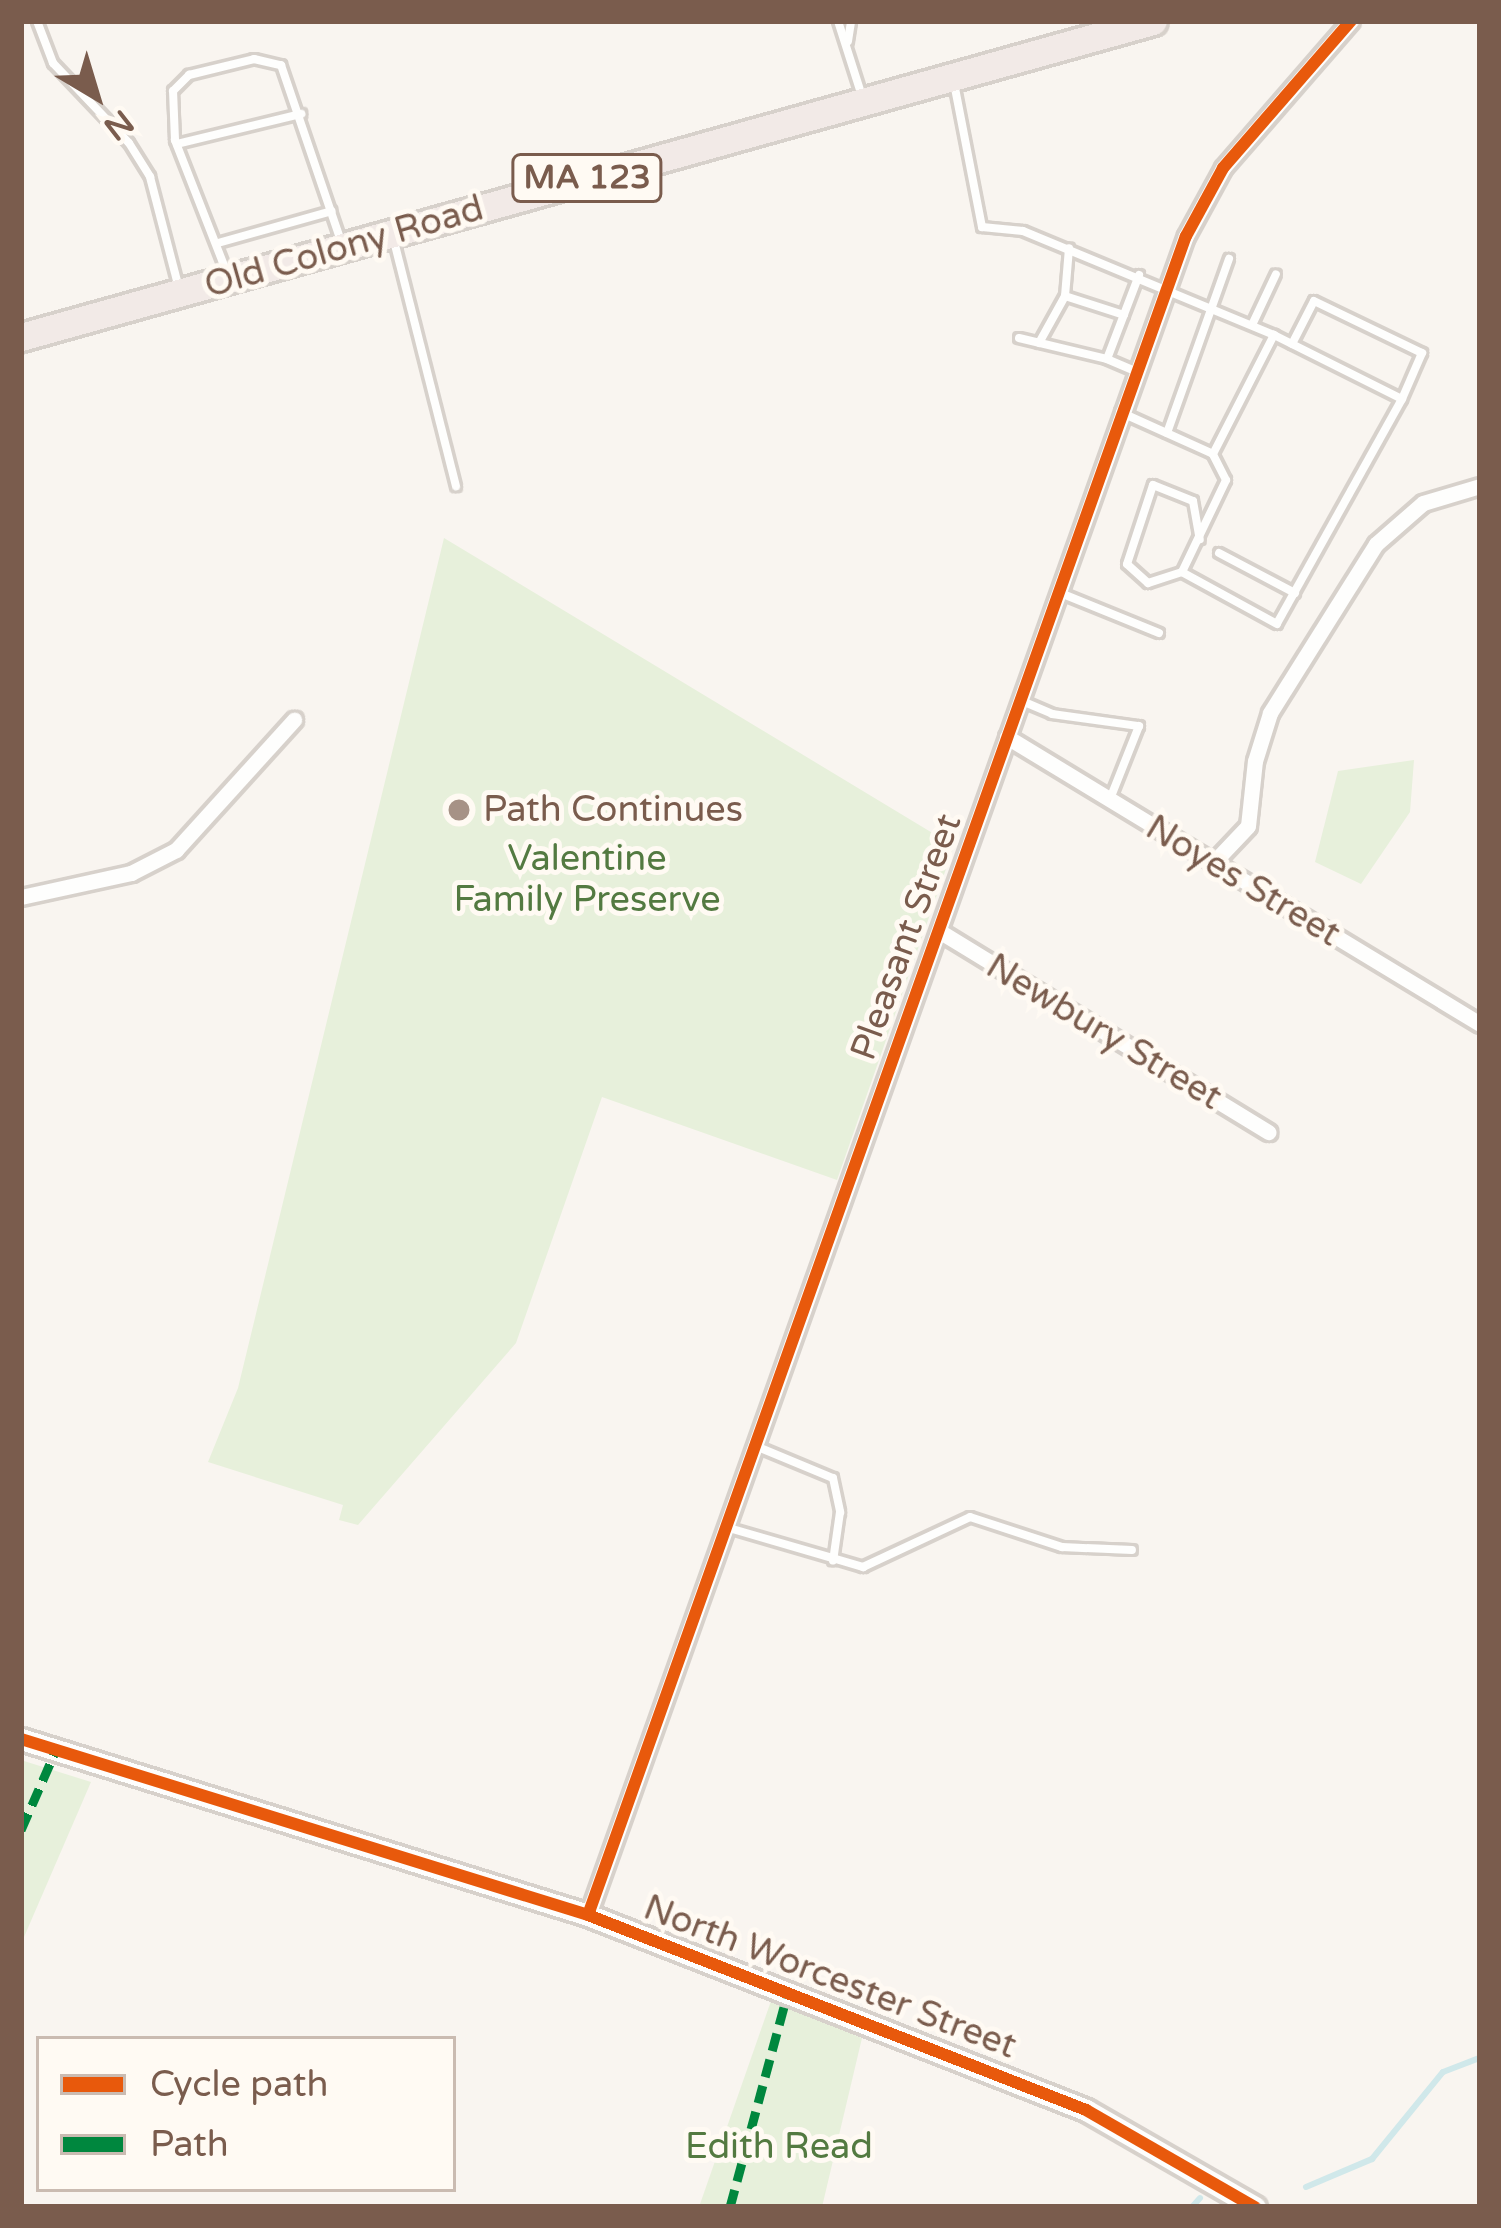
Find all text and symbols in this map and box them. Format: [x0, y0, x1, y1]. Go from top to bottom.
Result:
north arrow [36, 36, 156, 156]
text: N [96, 101, 141, 148]
road number: MA 123 [509, 151, 665, 205]
street label: Old Colony Road [200, 187, 488, 307]
place label: Path Continues [483, 788, 743, 832]
marker: Path Continues [446, 797, 472, 823]
street label: Noyes Street [1138, 806, 1348, 956]
street label: Pleasant Street [841, 808, 971, 1066]
park label: Valentine Family Preserve [453, 836, 721, 921]
street label: Newbury Street [978, 945, 1230, 1119]
street label: North Worcester Street [638, 1886, 1022, 2068]
legend [36, 2036, 456, 2192]
text: Cycle path [150, 2063, 328, 2106]
text: Path [150, 2123, 229, 2166]
park label: Edith Read [685, 2125, 873, 2169]

